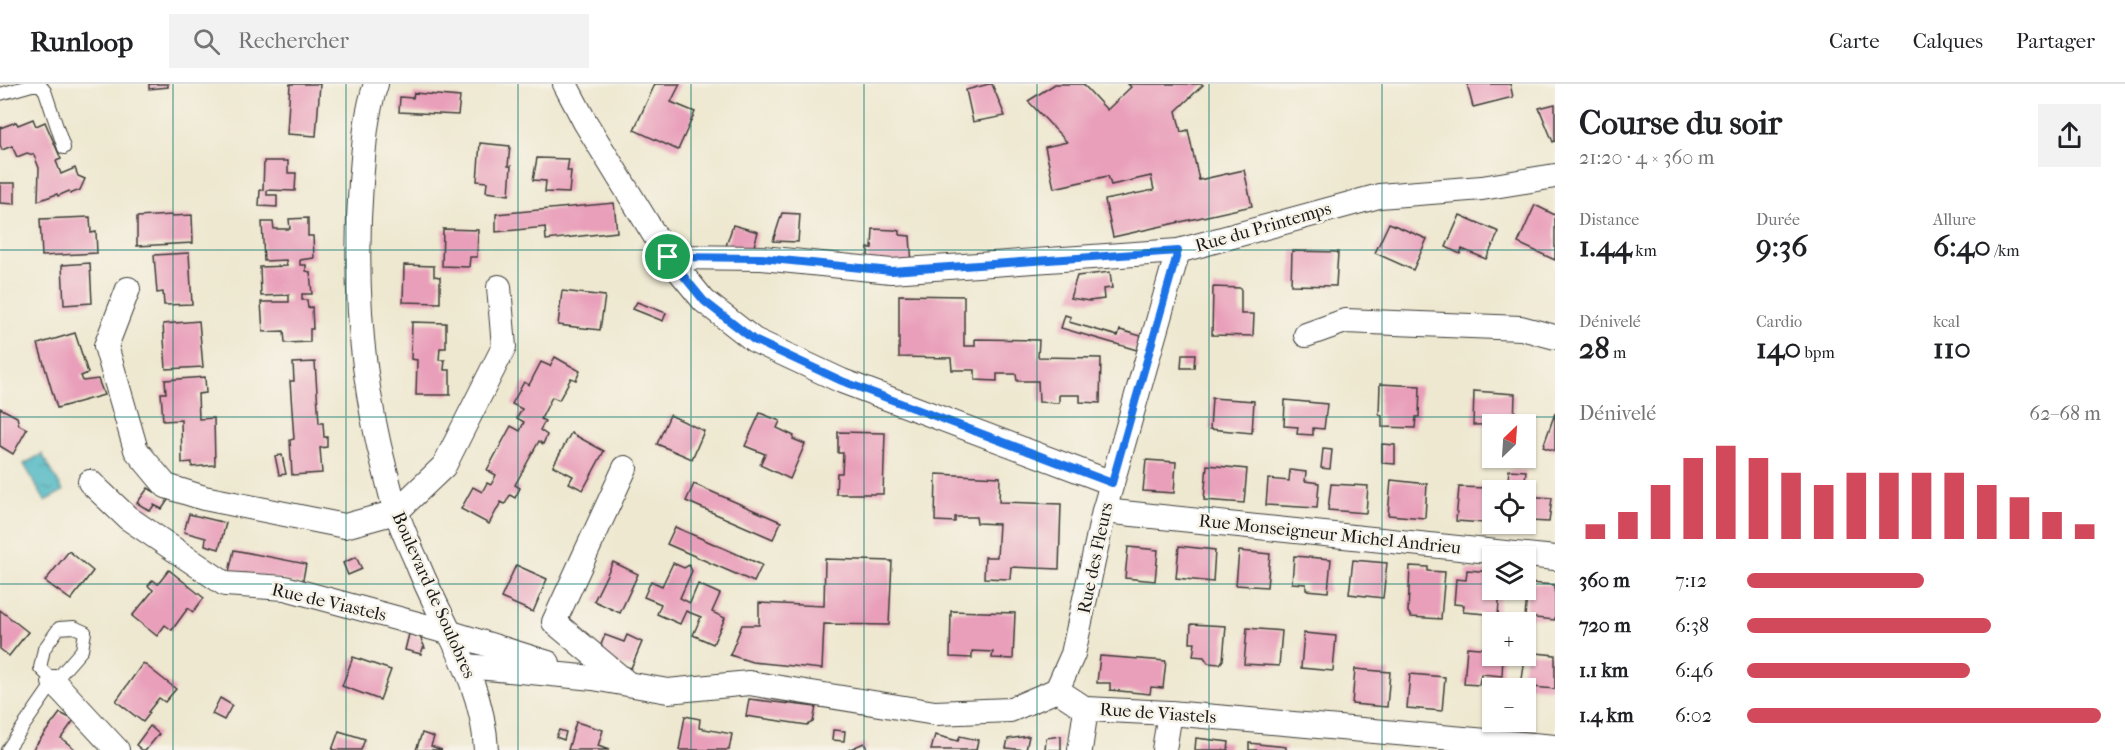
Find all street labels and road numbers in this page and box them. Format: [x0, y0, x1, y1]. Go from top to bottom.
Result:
street label: Rue du Printemps [1193, 198, 1334, 257]
street label: Rue des Fleurs [1073, 500, 1118, 615]
street label: Boulevard de Soulobres [387, 509, 480, 682]
street label: Rue Monseigneur Michel Andrieu [1198, 510, 1462, 559]
street label: Rue de Viastels [270, 579, 389, 626]
street label: Rue de Viastels [1099, 699, 1217, 728]

